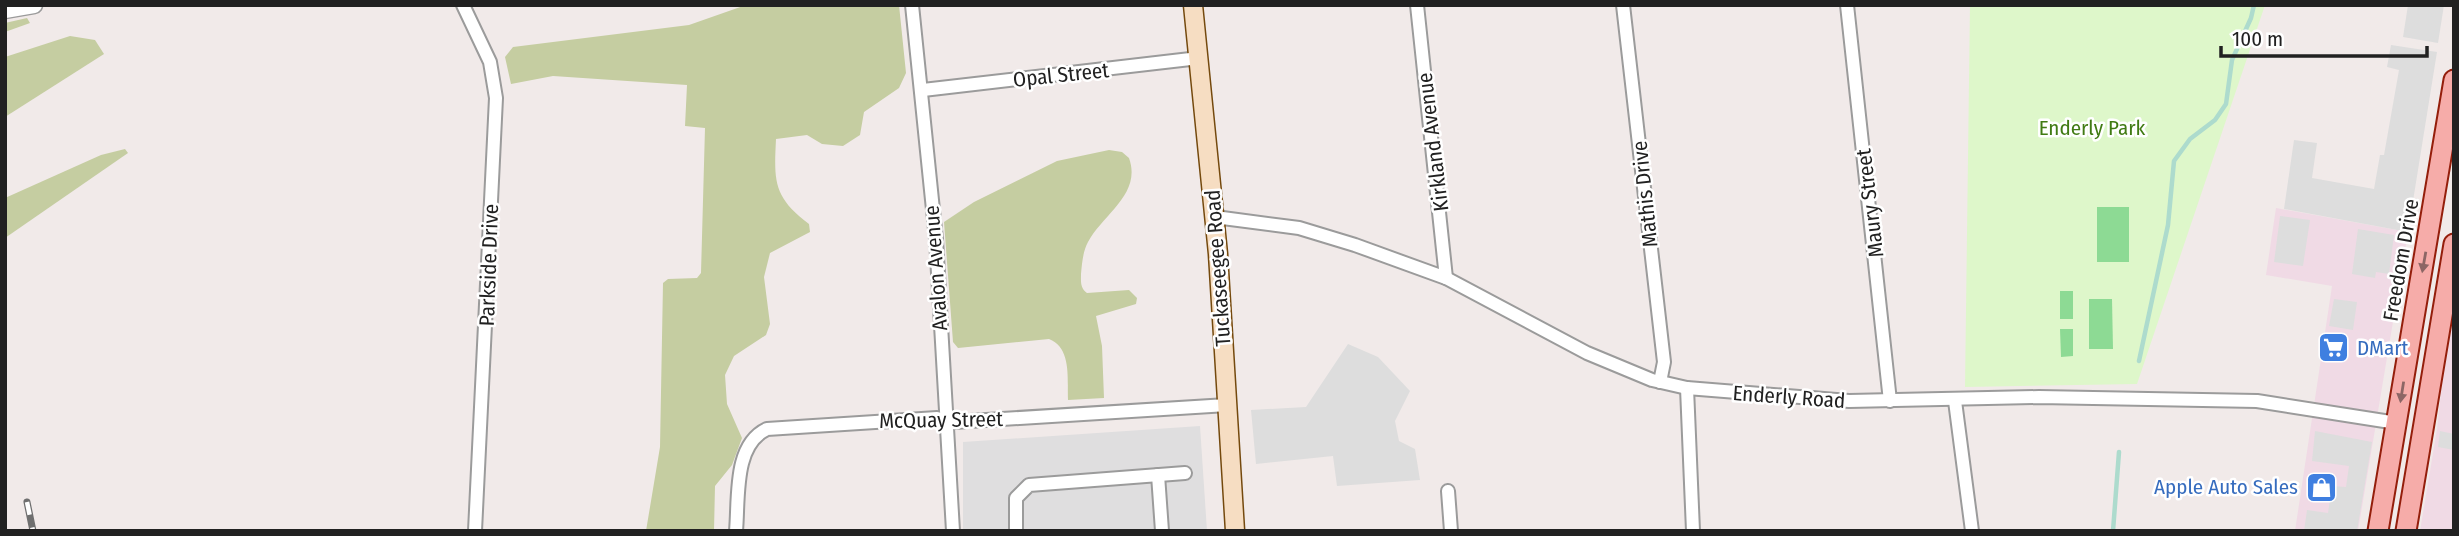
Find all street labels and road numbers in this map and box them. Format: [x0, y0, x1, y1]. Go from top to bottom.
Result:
street label: Opal Street [1012, 57, 1110, 93]
street label: Kirkland Avenue [1412, 71, 1454, 213]
street label: Mathis Drive [1626, 140, 1664, 248]
street label: Maury Street [1850, 147, 1890, 259]
street label: Tuckaseegee Road [1200, 189, 1236, 347]
street label: Freedom Drive [2377, 197, 2425, 323]
street label: Parkside Drive [474, 203, 504, 327]
street label: Avalon Avenue [919, 204, 953, 332]
street label: Enderly Road [1732, 380, 1846, 414]
street label: McQuay Street [879, 406, 1003, 434]

